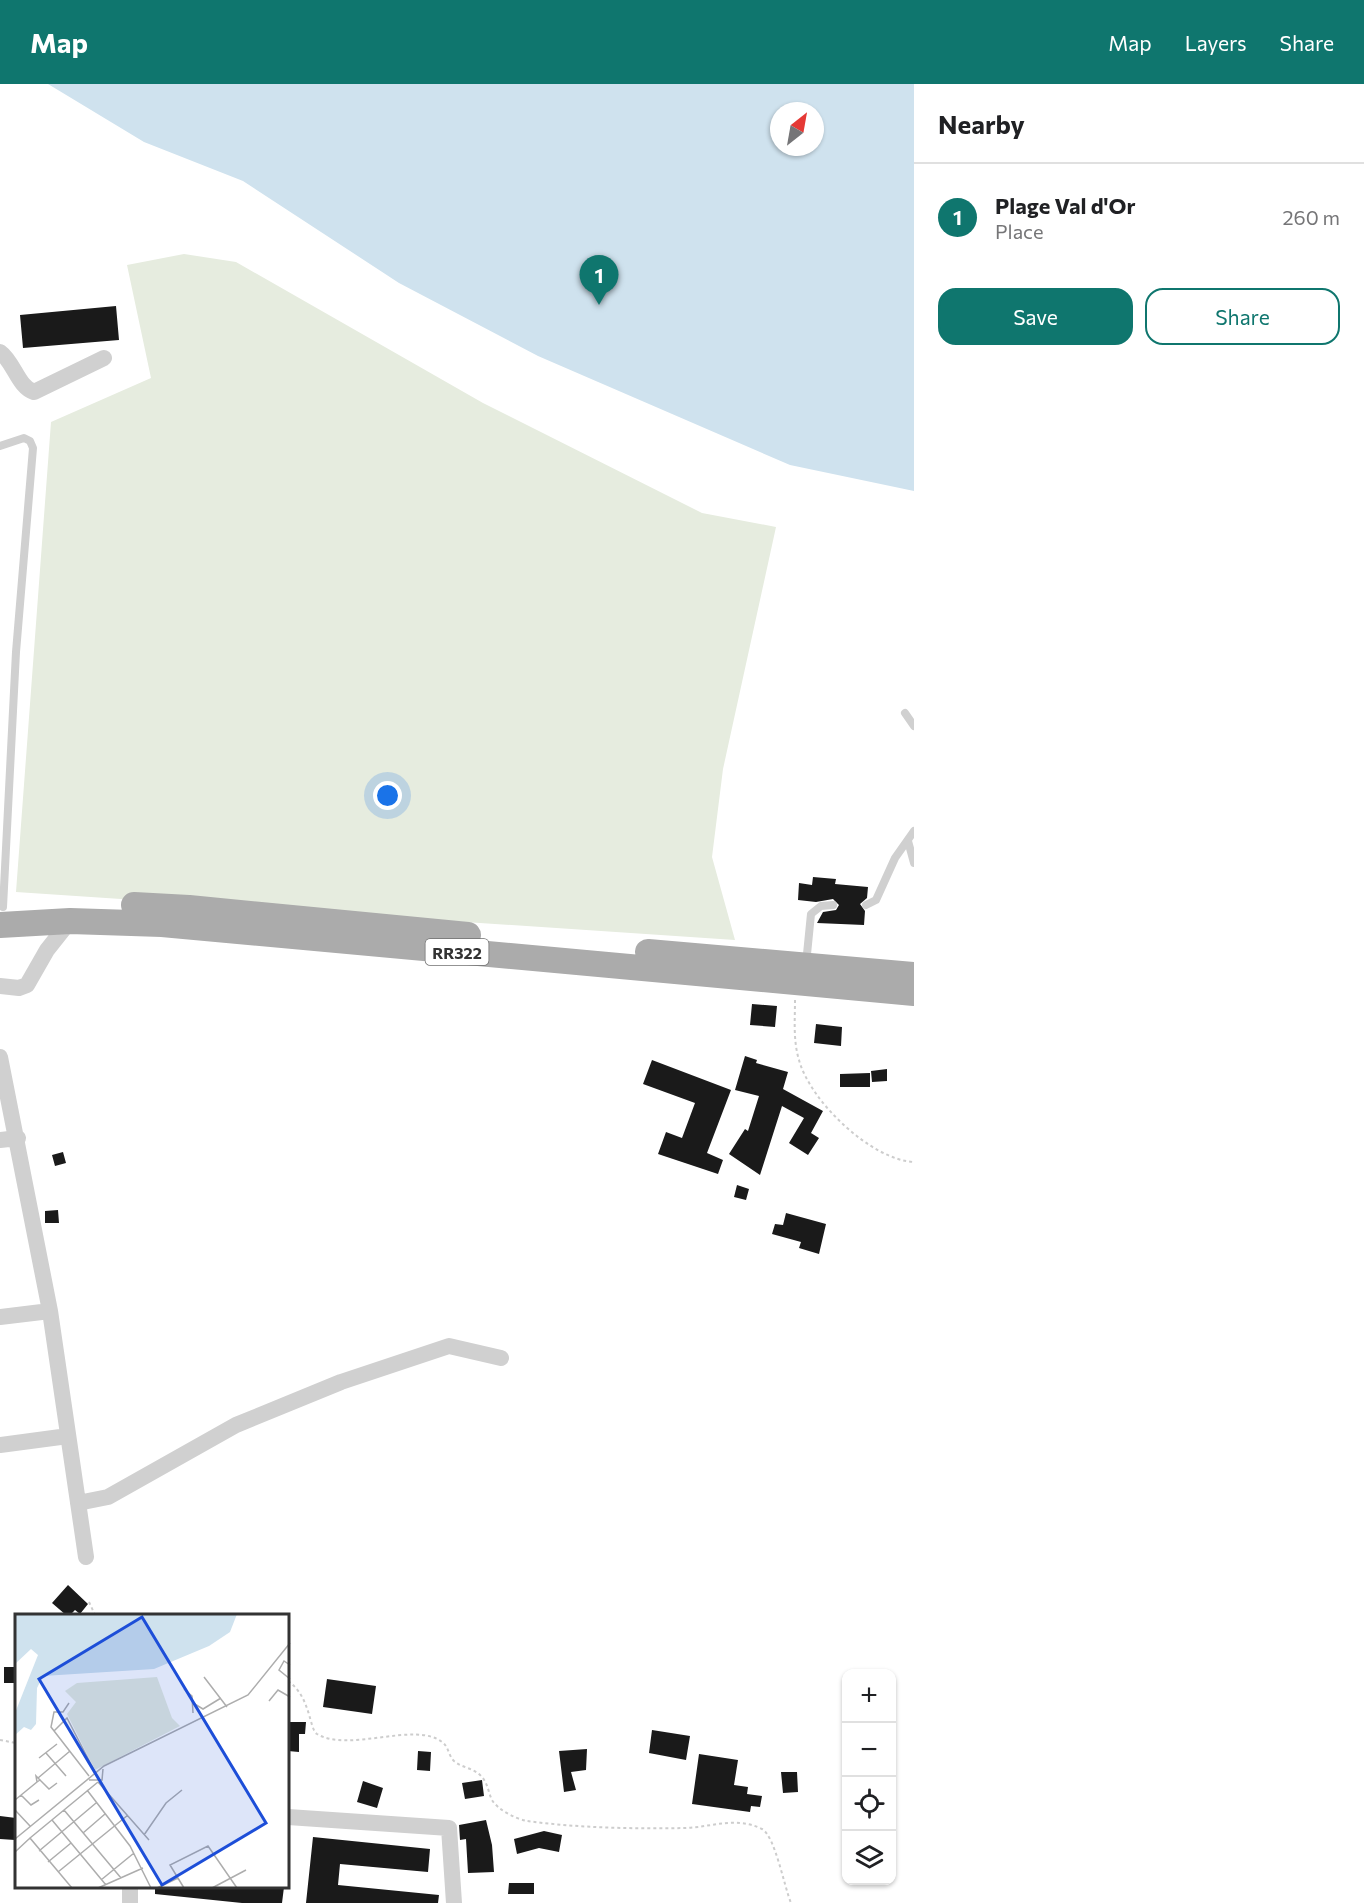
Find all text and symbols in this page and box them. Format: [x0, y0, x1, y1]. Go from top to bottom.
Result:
text: Map [30, 25, 88, 59]
text: Map [1108, 30, 1152, 55]
text: Layers [1185, 30, 1247, 55]
text: Share [1280, 30, 1334, 55]
north arrow [770, 102, 824, 156]
text: Nearby [938, 108, 1025, 139]
text: Plage Val d'Or [995, 192, 1136, 219]
text: 1 [953, 205, 962, 229]
text: 260 m [1282, 205, 1340, 229]
text: Place [995, 219, 1044, 243]
pin: 1 [580, 256, 618, 305]
button: Save [938, 288, 1133, 345]
button: Share [1145, 288, 1340, 345]
your location [373, 781, 402, 810]
road number: RR322 [426, 939, 488, 965]
inset map [15, 1614, 290, 1888]
map controls [842, 1669, 896, 1885]
button: + [842, 1669, 896, 1723]
button: − [842, 1723, 896, 1777]
button: locate [842, 1777, 896, 1831]
button: layers [842, 1831, 896, 1885]

